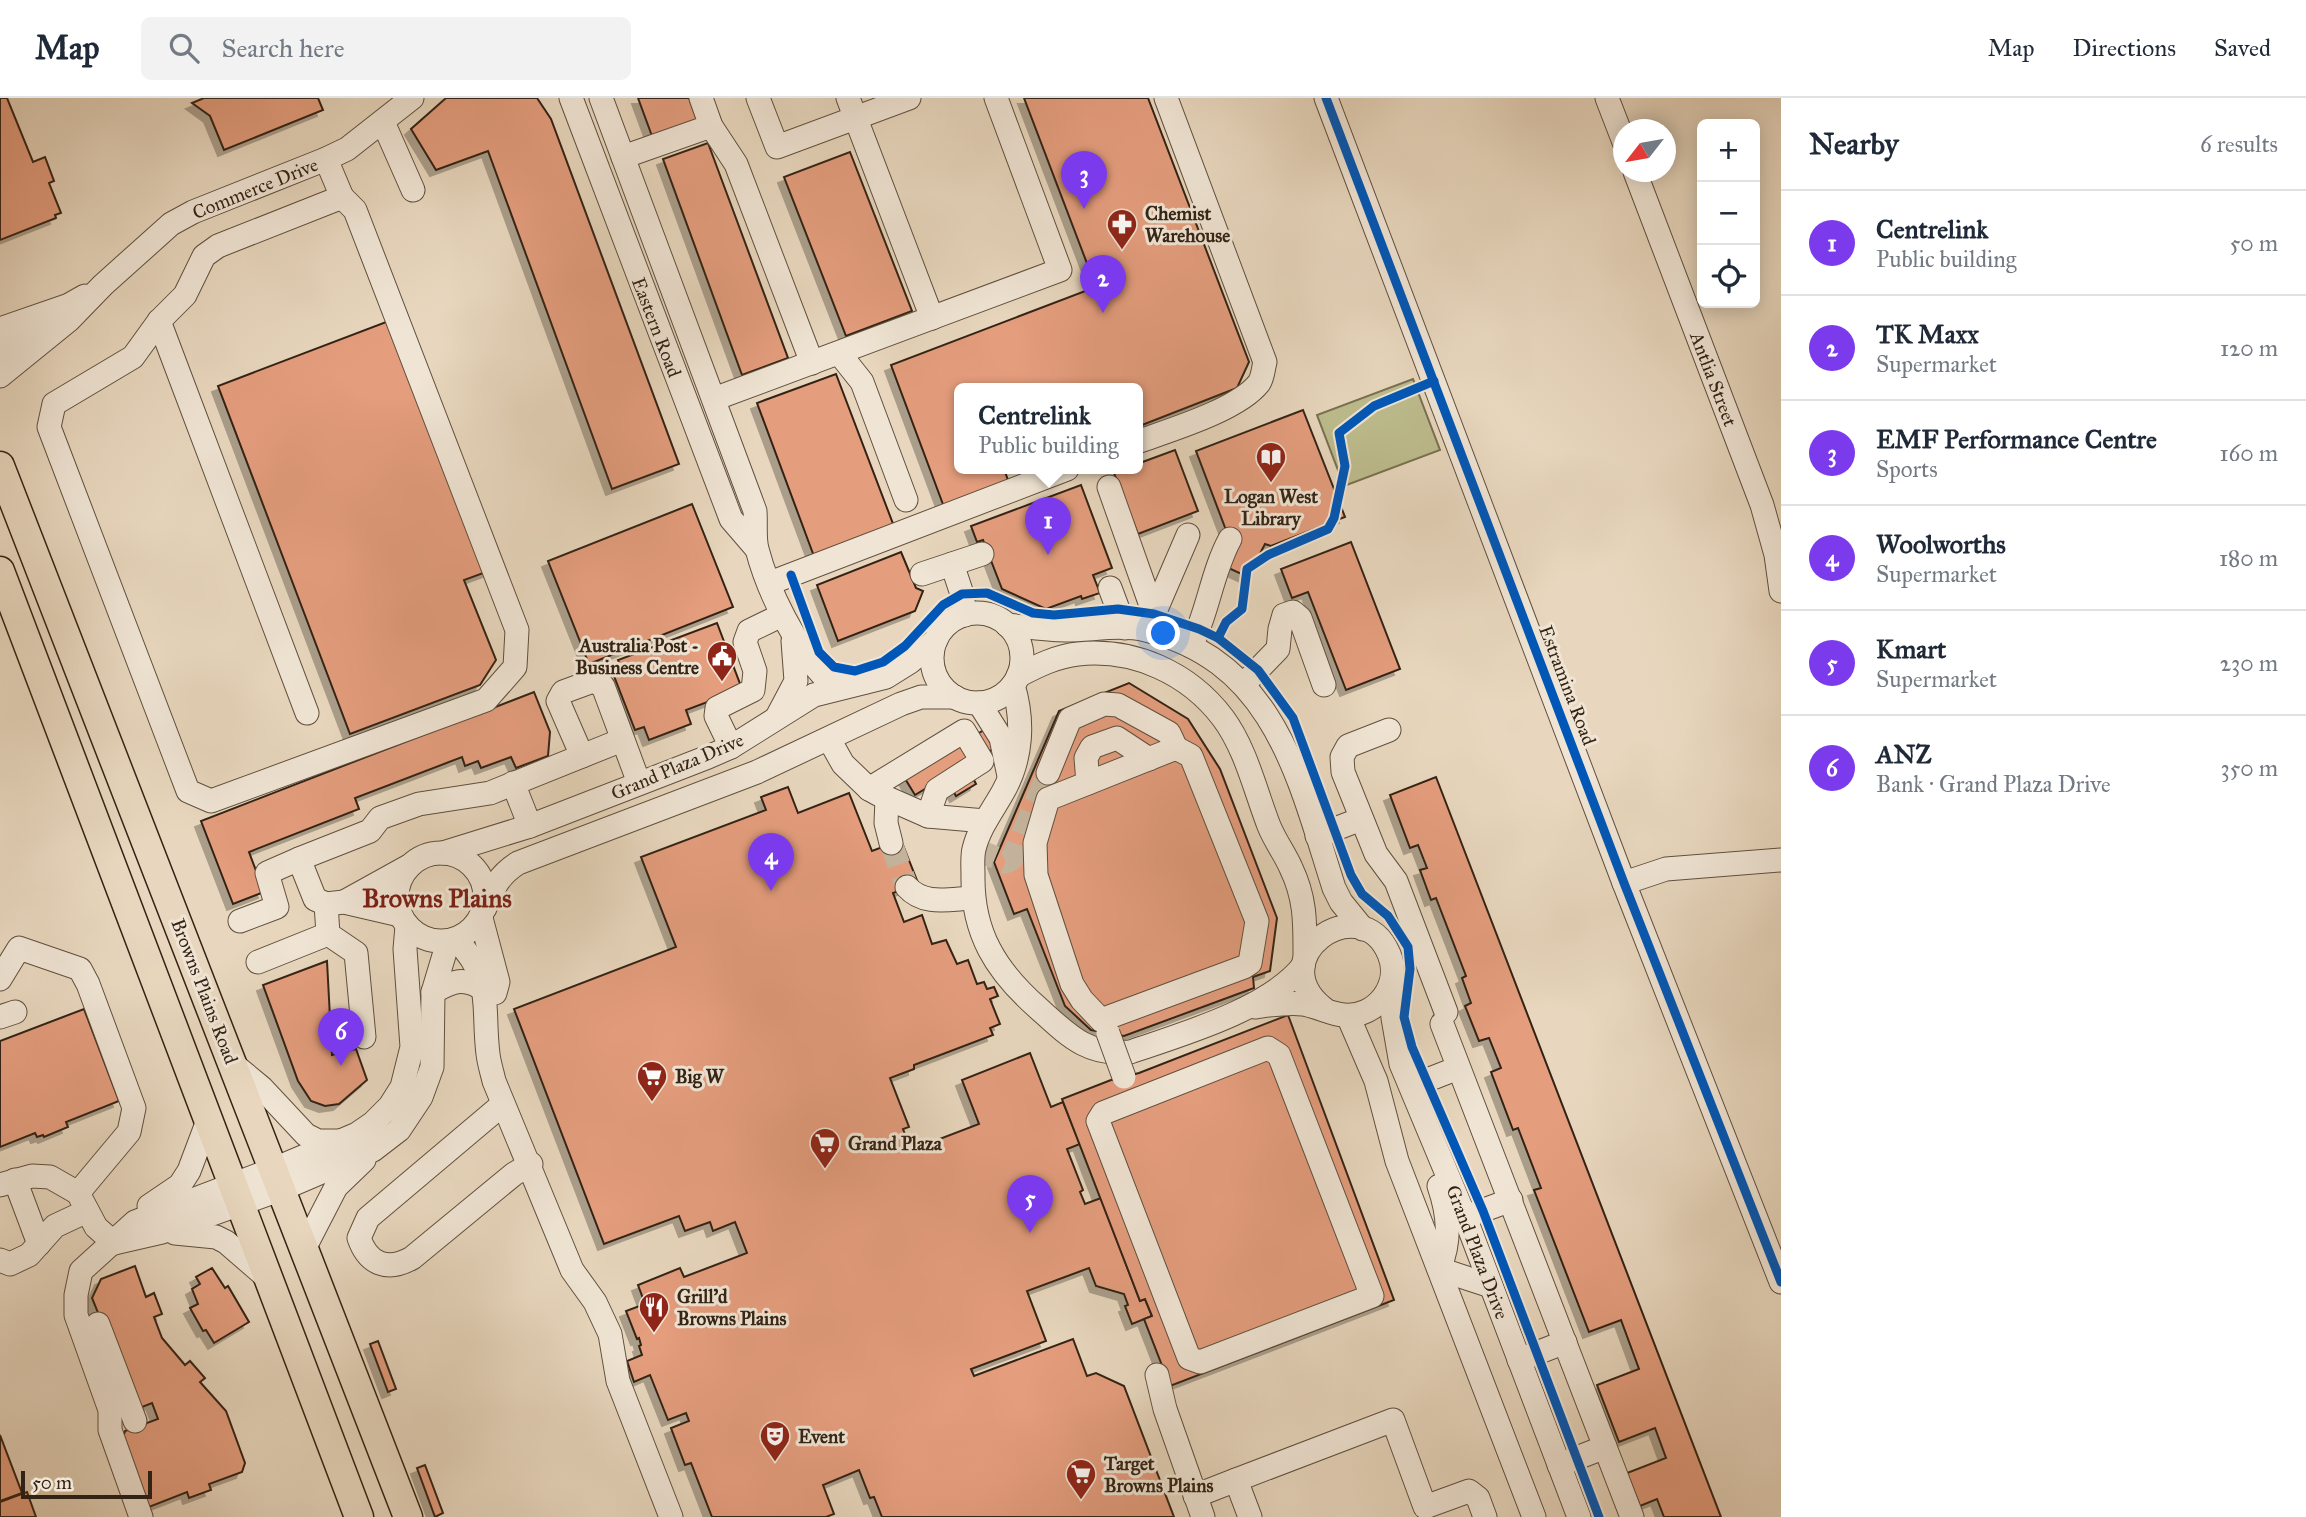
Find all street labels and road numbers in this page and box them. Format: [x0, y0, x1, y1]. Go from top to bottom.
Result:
street label: Commerce Drive [189, 153, 321, 224]
street label: Eastern Road [627, 274, 686, 381]
street label: Antlia Street [1685, 328, 1742, 430]
street label: Estramina Road [1534, 622, 1601, 749]
street label: Grand Plaza Drive [607, 728, 747, 805]
street label: Browns Plains Road [166, 915, 243, 1068]
street label: Grand Plaza Drive [1441, 1182, 1514, 1323]

